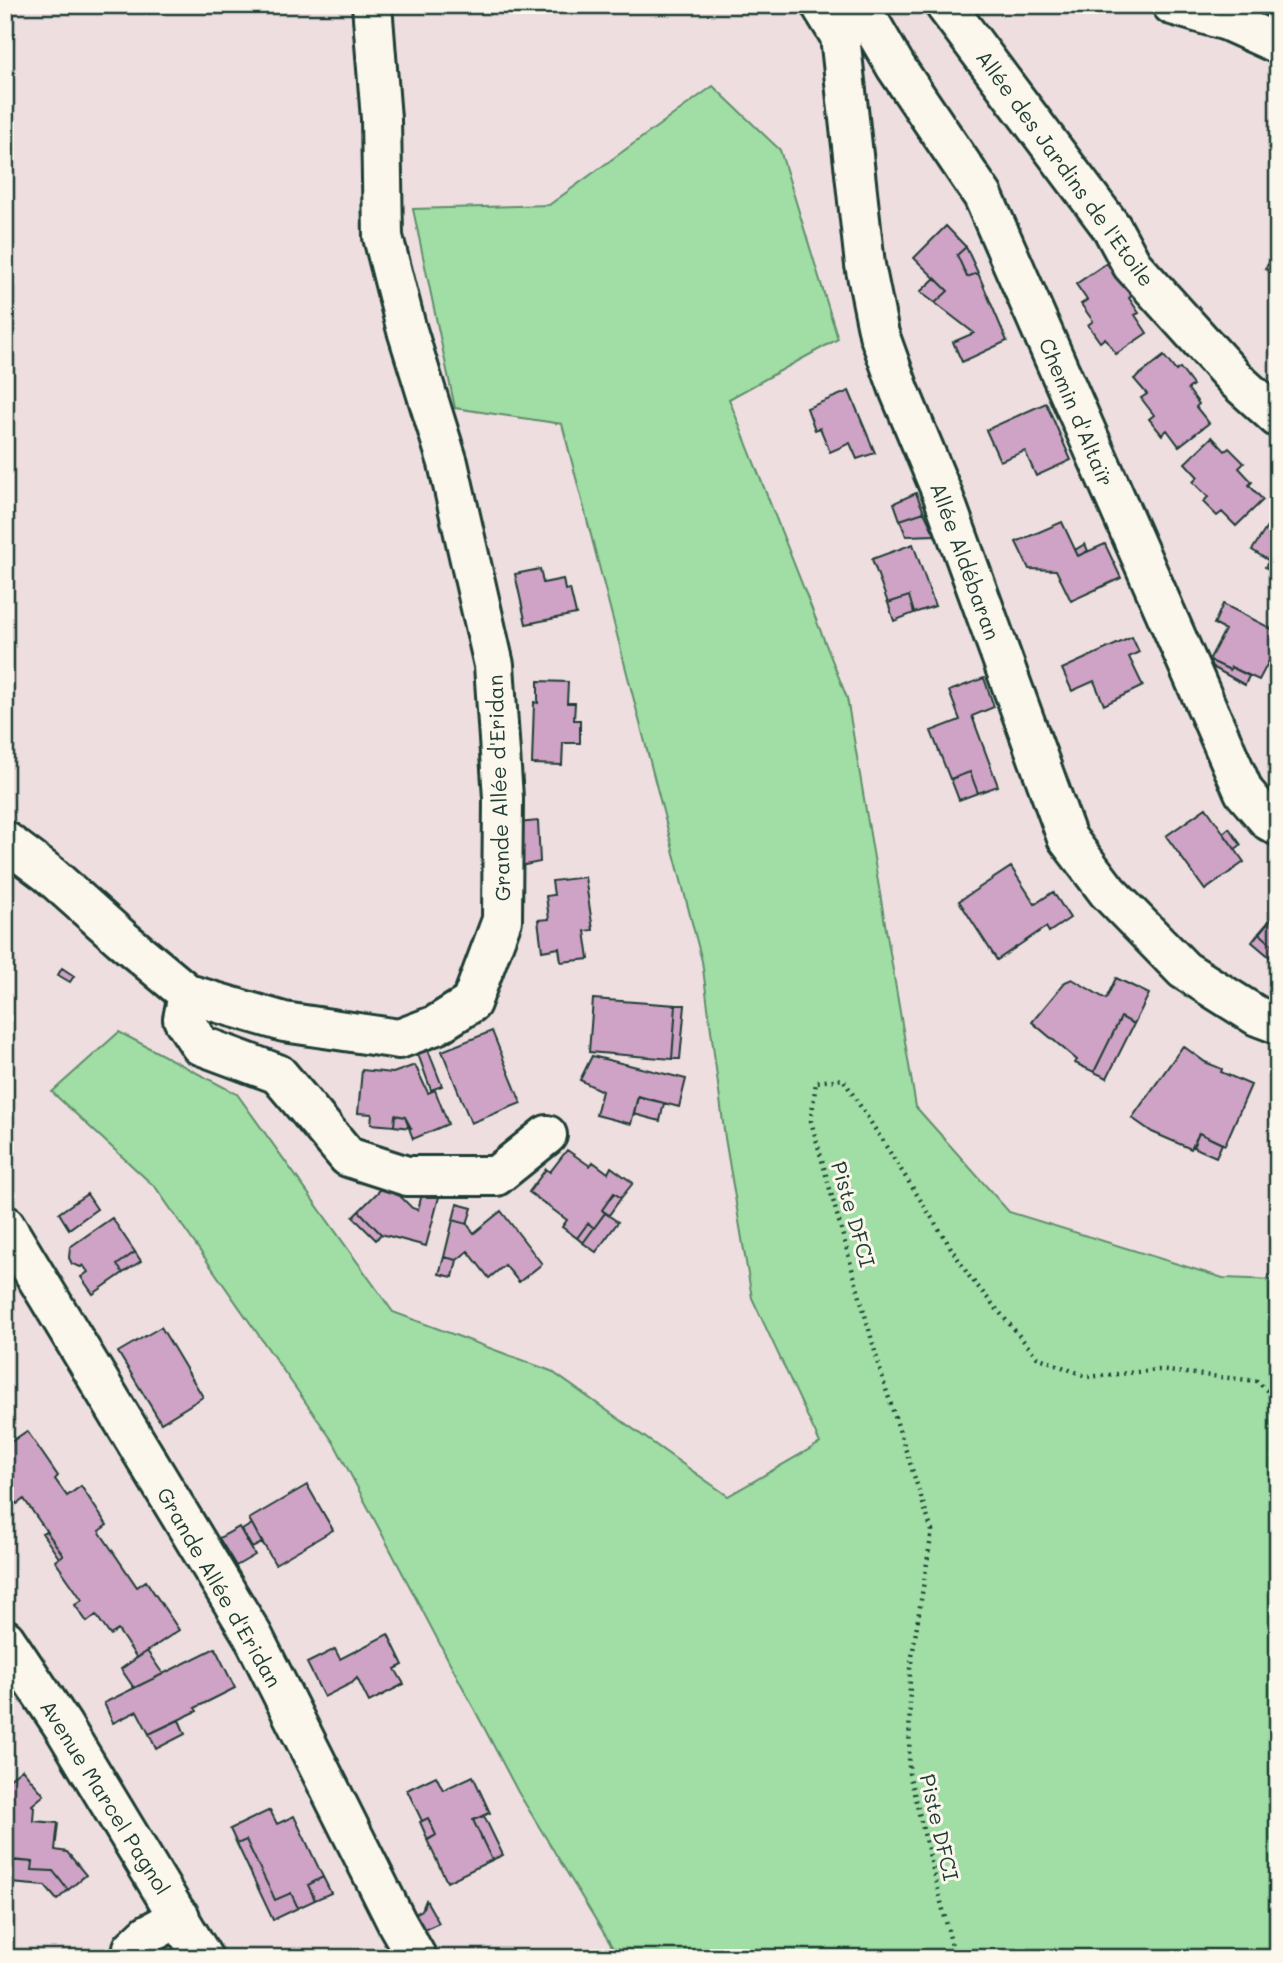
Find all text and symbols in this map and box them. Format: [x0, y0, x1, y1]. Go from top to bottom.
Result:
street label: Allée des Jardins de l'Etoile [971, 44, 1161, 292]
street label: Chemin d'Altaïr [1034, 334, 1120, 490]
street label: Allée Aldébaran [925, 479, 1007, 643]
street label: Grande Allée d'Eridan [481, 674, 515, 902]
street label: Piste DFCI [826, 1158, 882, 1270]
street label: Grande Allée d'Eridan [152, 1482, 288, 1692]
street label: Avenue Marcel Pagnol [35, 1695, 177, 1899]
street label: Piste DFCI [915, 1771, 965, 1883]

